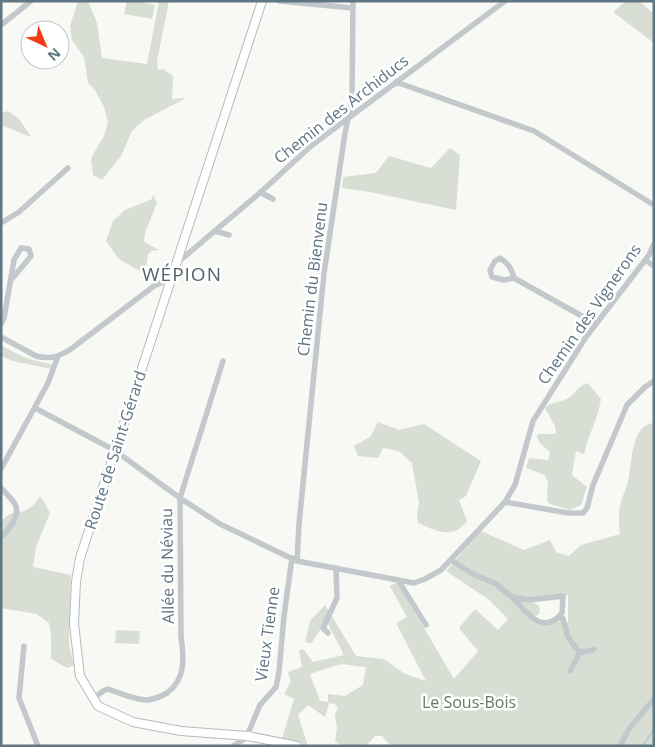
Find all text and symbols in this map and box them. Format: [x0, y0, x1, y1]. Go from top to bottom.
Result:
north arrow [20, 20, 70, 70]
text: N [44, 44, 65, 66]
street label: Chemin des Archiducs [269, 49, 413, 169]
street label: Chemin du Bienvenu [292, 201, 332, 357]
street label: Chemin des Vignerons [532, 239, 646, 389]
district label: WÉPION [142, 261, 222, 287]
street label: Route de Saint-Gérard [79, 368, 151, 532]
street label: Allée du Néviau [155, 508, 179, 624]
street label: Vieux Tienne [249, 585, 285, 683]
park label: Le Sous-Bois [422, 691, 516, 713]

